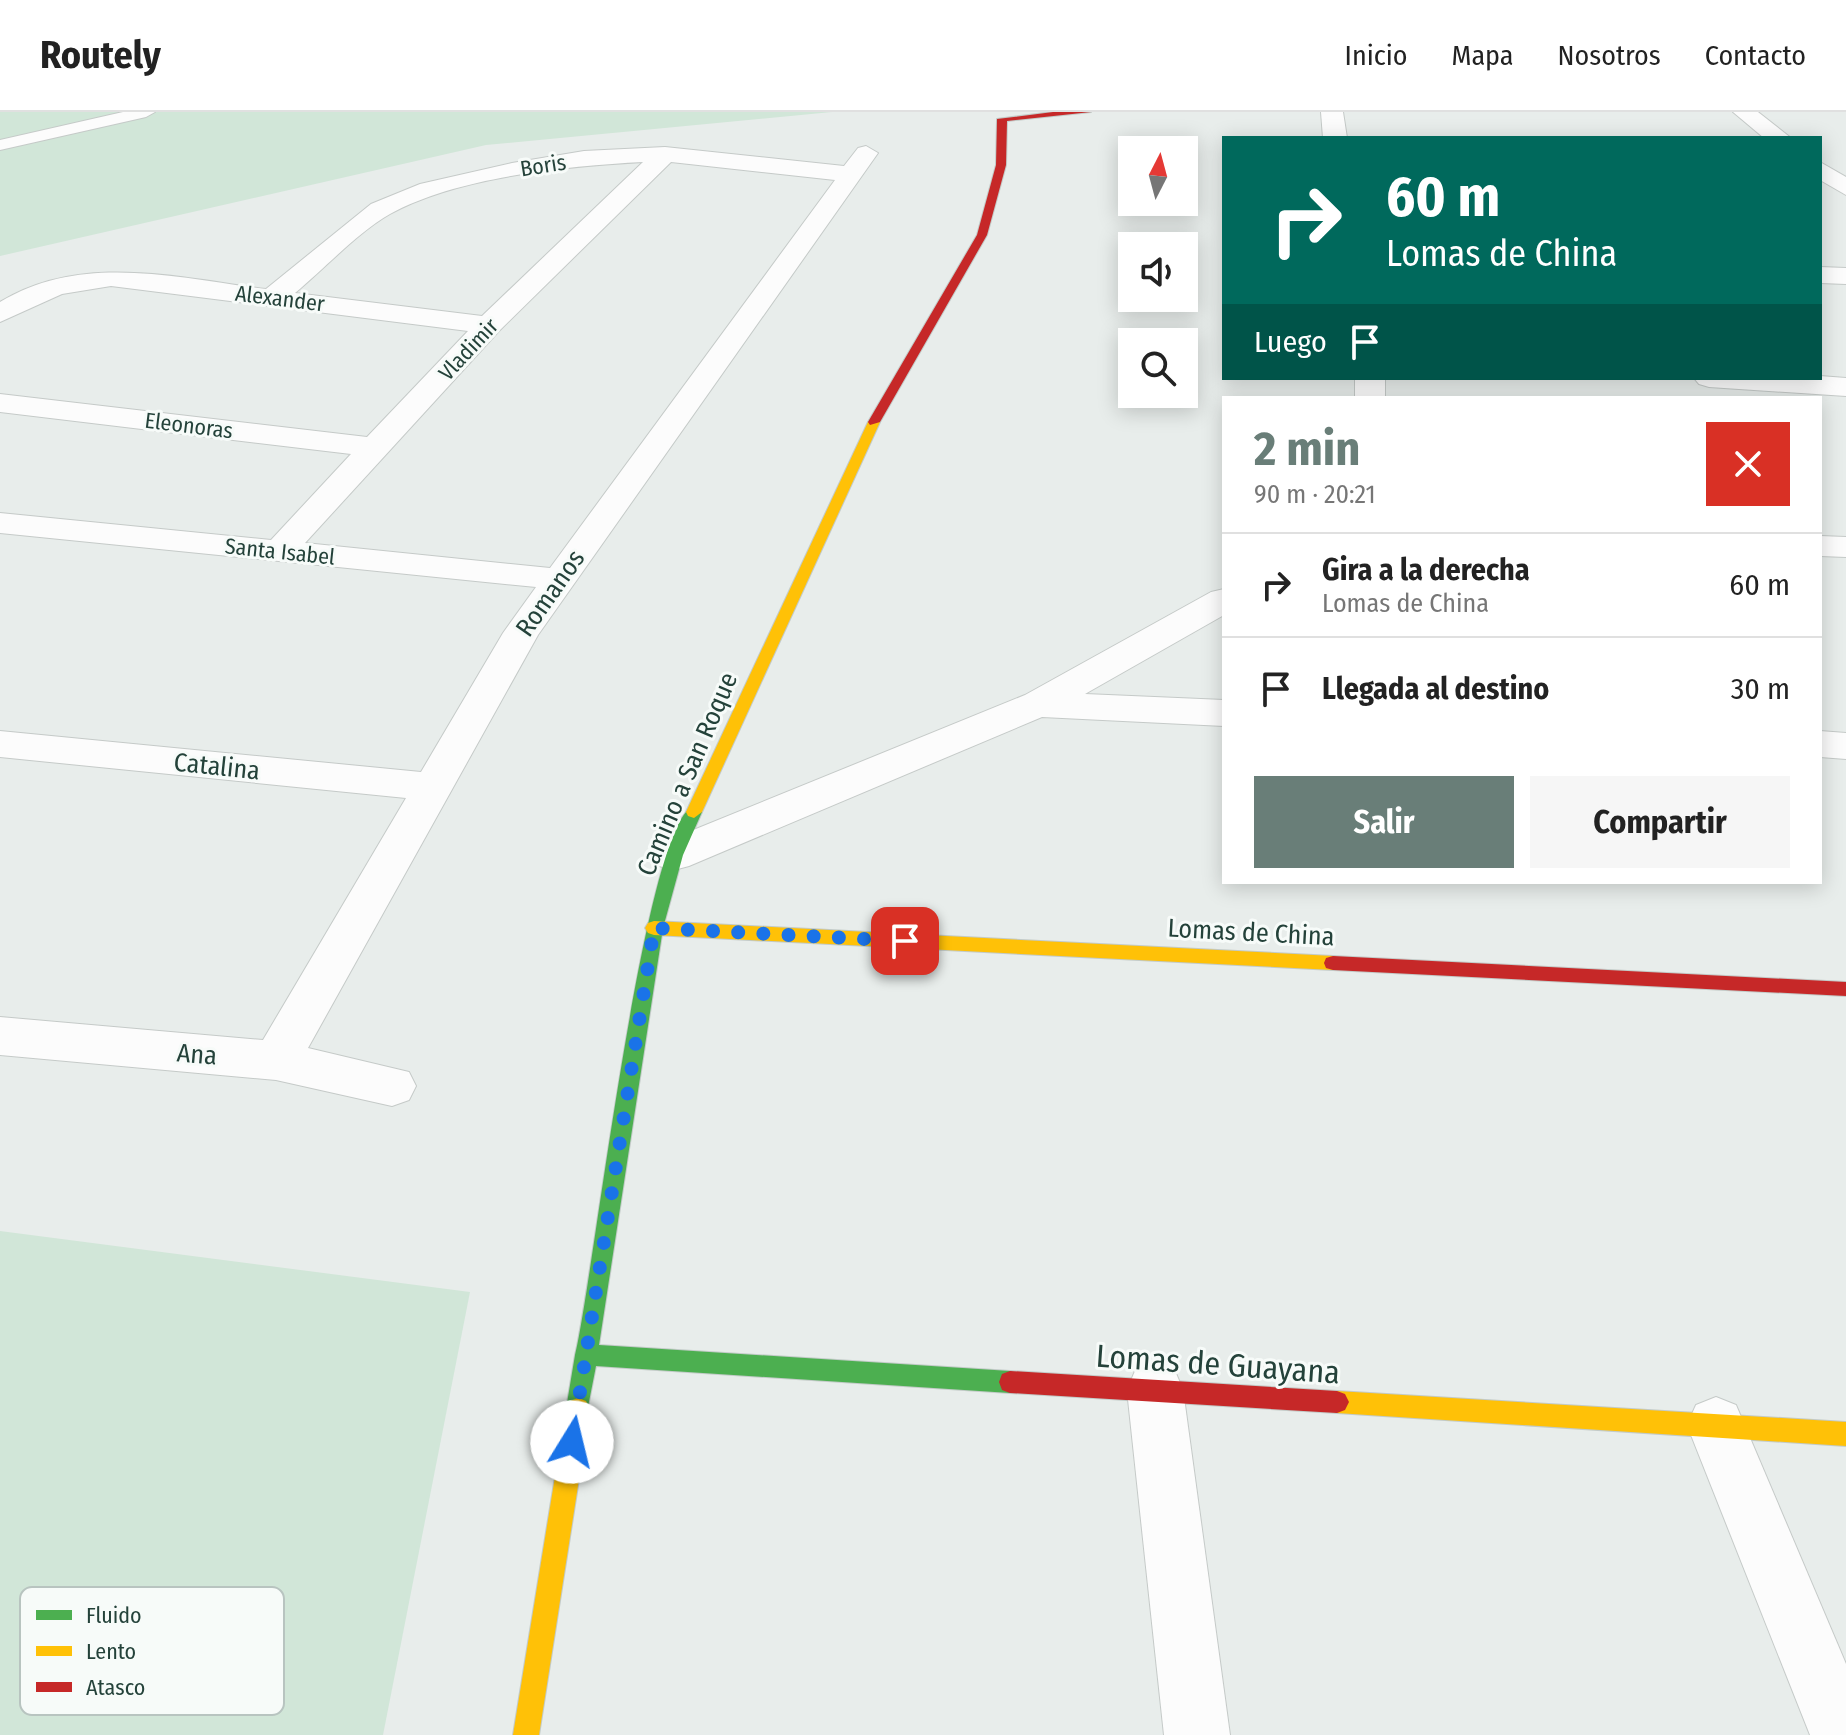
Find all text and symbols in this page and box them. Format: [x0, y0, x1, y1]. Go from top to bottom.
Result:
text: Routely [40, 32, 161, 78]
text: Inicio [1345, 39, 1407, 72]
text: Mapa [1451, 39, 1513, 72]
text: Nosotros [1557, 39, 1661, 72]
text: Contacto [1705, 39, 1806, 72]
north arrow [1118, 136, 1198, 216]
map controls [1118, 136, 1198, 408]
street label: Boris [518, 149, 568, 182]
text: 60 m [1386, 164, 1500, 231]
icon: right [1254, 168, 1358, 272]
button: sound [1118, 232, 1198, 312]
text: Lomas de China [1386, 232, 1617, 276]
street label: Alexander [234, 280, 327, 317]
street label: Vladimir [433, 312, 504, 386]
icon: arrive [1343, 320, 1387, 364]
text: Luego [1254, 324, 1327, 360]
button: search [1118, 328, 1198, 408]
street label: Eleonoras [143, 407, 234, 444]
text: 2 min [1254, 420, 1360, 478]
button: close [1706, 422, 1790, 506]
text: 90 m · 20:21 [1254, 479, 1376, 510]
street label: Santa Isabel [224, 532, 336, 571]
street label: Romanos [509, 544, 591, 643]
text: Gira a la derecha [1322, 552, 1530, 588]
icon: right [1254, 563, 1298, 607]
text: 60 m [1729, 567, 1790, 603]
text: Lomas de China [1322, 588, 1489, 619]
icon: arrive [1254, 667, 1298, 711]
street label: Camino a San Roque [631, 668, 744, 881]
text: Llegada al destino [1322, 671, 1549, 707]
text: 30 m [1731, 671, 1790, 707]
street label: Catalina [172, 747, 262, 786]
button: Salir [1254, 776, 1514, 868]
button: Compartir [1530, 776, 1790, 868]
pin [871, 907, 939, 975]
street label: Lomas de China [1167, 913, 1335, 952]
icon: arrive [883, 919, 927, 963]
street label: Ana [176, 1037, 218, 1072]
street label: Lomas de Guayana [1095, 1337, 1341, 1391]
position arrow [530, 1400, 614, 1484]
legend [20, 1587, 284, 1715]
text: Fluido [86, 1602, 142, 1629]
text: Lento [86, 1638, 136, 1665]
text: Atasco [86, 1674, 145, 1701]

